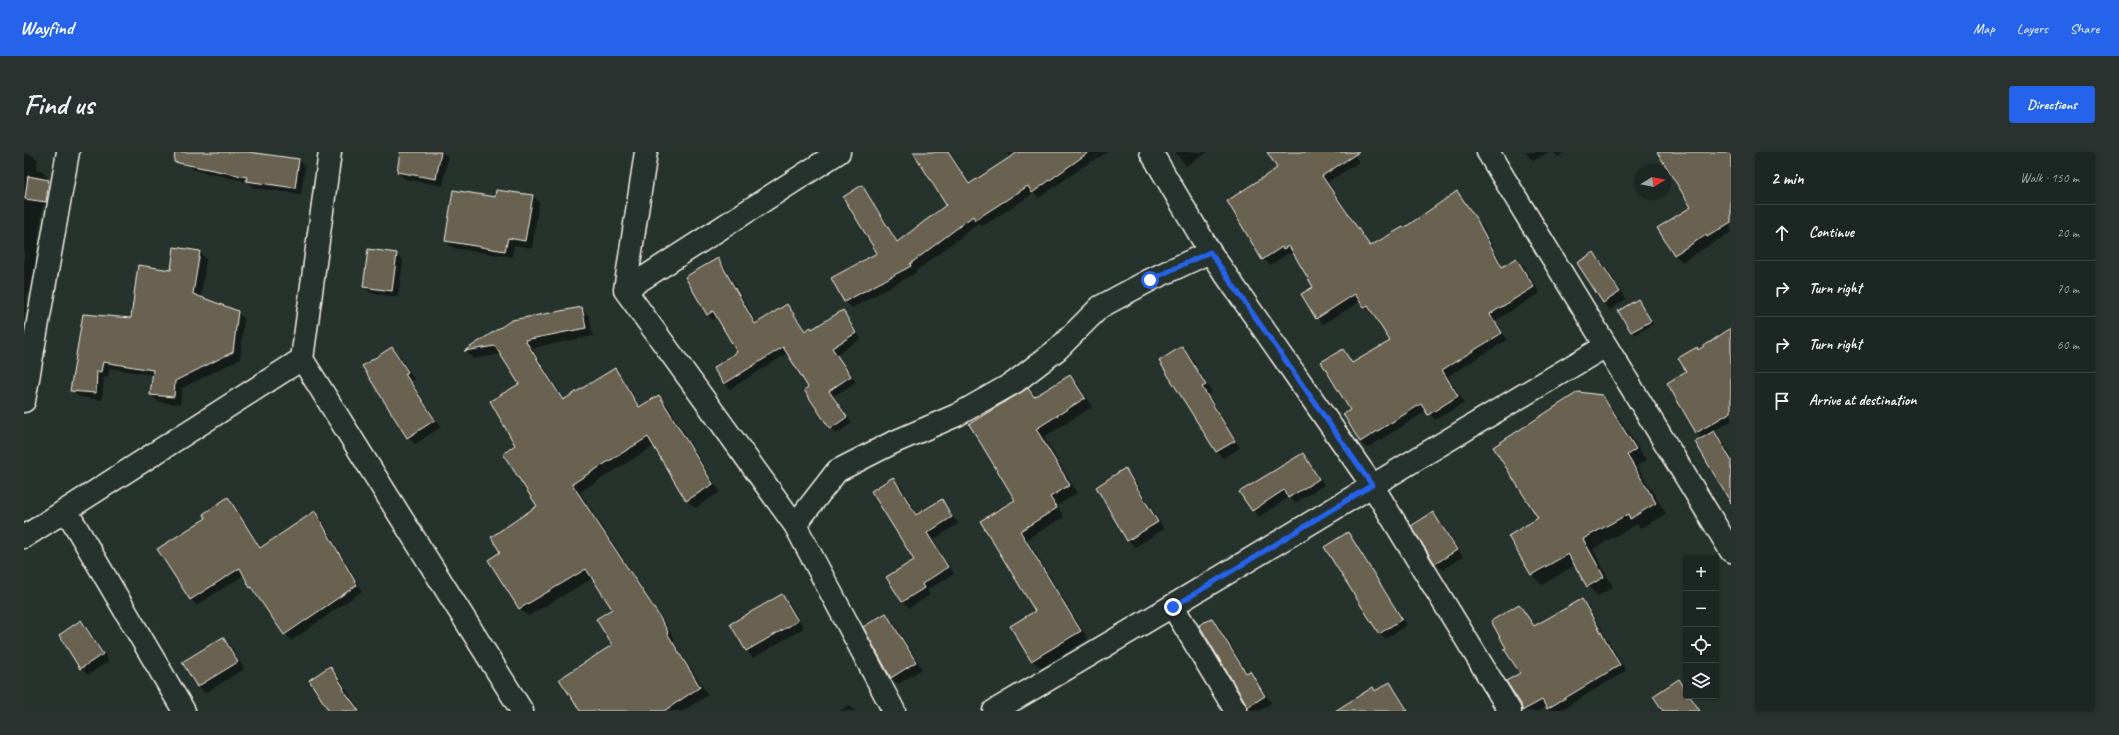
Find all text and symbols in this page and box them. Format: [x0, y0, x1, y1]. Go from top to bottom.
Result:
text: Wayfind [20, 16, 73, 40]
text: Map [1973, 20, 1995, 37]
text: Layers [2017, 20, 2048, 37]
text: Share [2070, 20, 2099, 37]
button: Directions [2009, 86, 2095, 123]
text: Find us [24, 87, 94, 122]
north arrow [1635, 164, 1671, 200]
text: 2 min [1771, 168, 1804, 189]
text: Walk · 150 m [2020, 170, 2079, 186]
icon: ahead [1771, 222, 1793, 244]
text: Continue [1809, 223, 1854, 242]
text: 20 m [2057, 225, 2079, 241]
route start [1141, 271, 1159, 289]
icon: right [1771, 278, 1793, 300]
text: Turn right [1809, 279, 1862, 298]
text: 70 m [2057, 281, 2079, 297]
icon: right [1771, 334, 1793, 356]
text: Turn right [1809, 335, 1862, 354]
text: 60 m [2057, 337, 2079, 353]
icon: arrive [1771, 390, 1793, 412]
text: Arrive at destination [1809, 391, 1916, 410]
map controls [1683, 555, 1719, 699]
button: + [1683, 555, 1719, 591]
button: − [1683, 591, 1719, 627]
route end [1164, 598, 1182, 616]
button: locate [1683, 627, 1719, 663]
button: layers [1683, 663, 1719, 699]

